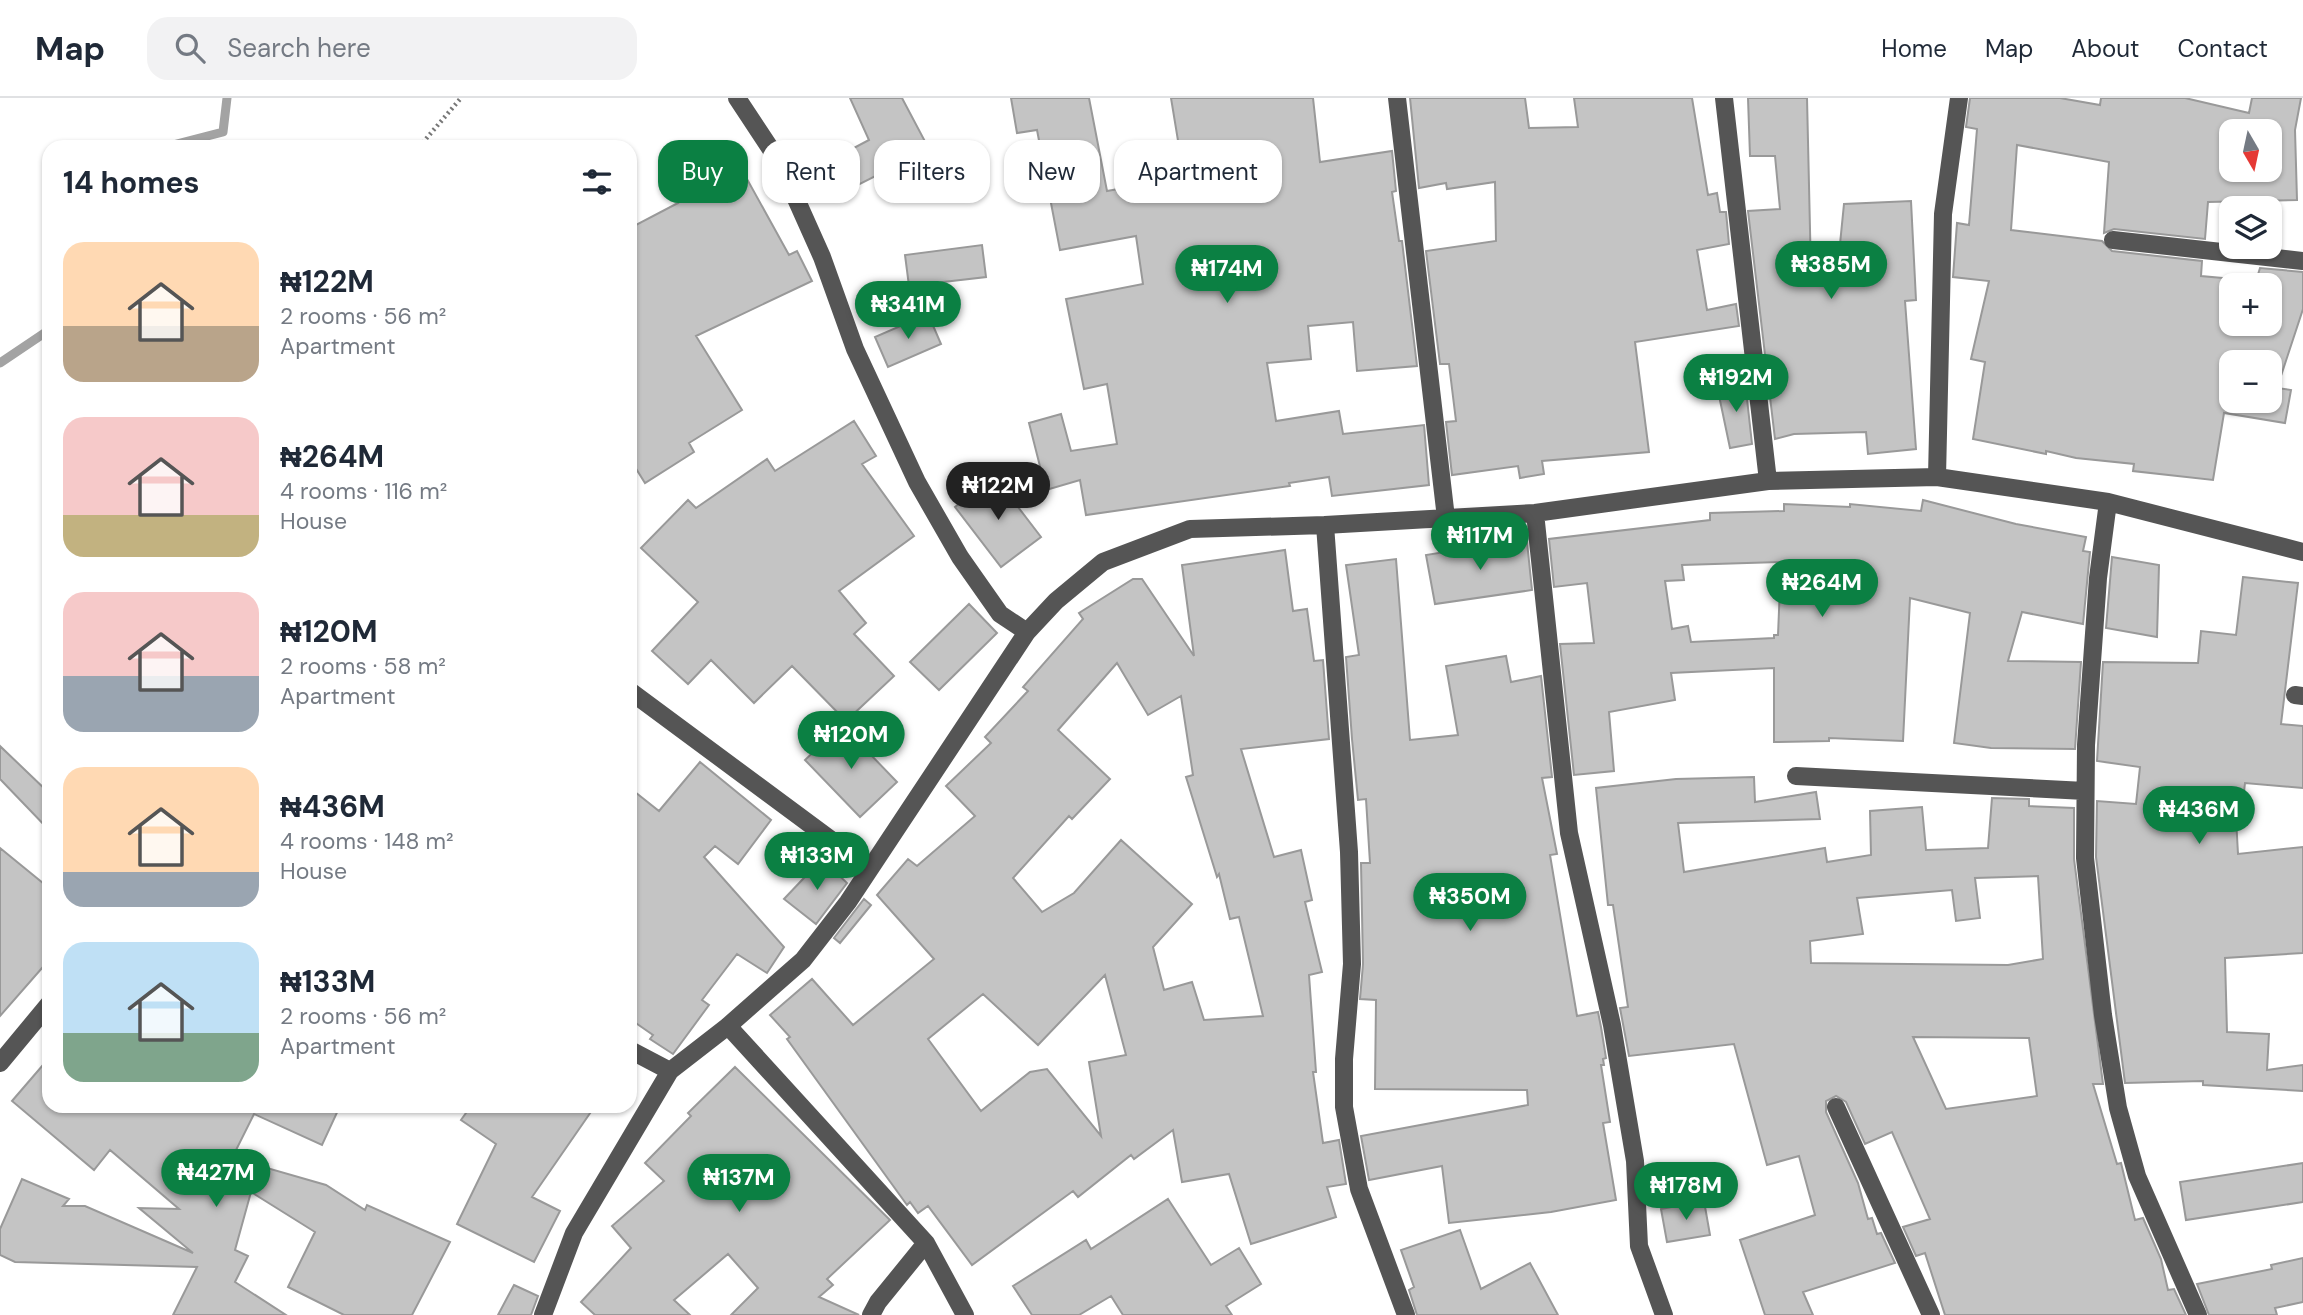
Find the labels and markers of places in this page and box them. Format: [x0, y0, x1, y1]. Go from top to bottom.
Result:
pin: ₦385M [1782, 242, 1880, 301]
pin: ₦174M [1178, 246, 1276, 305]
pin: ₦341M [859, 282, 957, 341]
pin: ₦192M [1687, 354, 1785, 414]
pin: ₦122M [949, 462, 1047, 522]
pin: ₦117M [1431, 512, 1529, 572]
pin: ₦264M [1773, 560, 1871, 619]
pin: ₦120M [802, 712, 900, 771]
pin: ₦436M [2150, 786, 2248, 846]
pin: ₦133M [768, 832, 866, 892]
pin: ₦350M [1421, 874, 1519, 933]
pin: ₦427M [167, 1150, 265, 1209]
pin: ₦137M [690, 1154, 788, 1214]
pin: ₦178M [1637, 1162, 1735, 1222]

